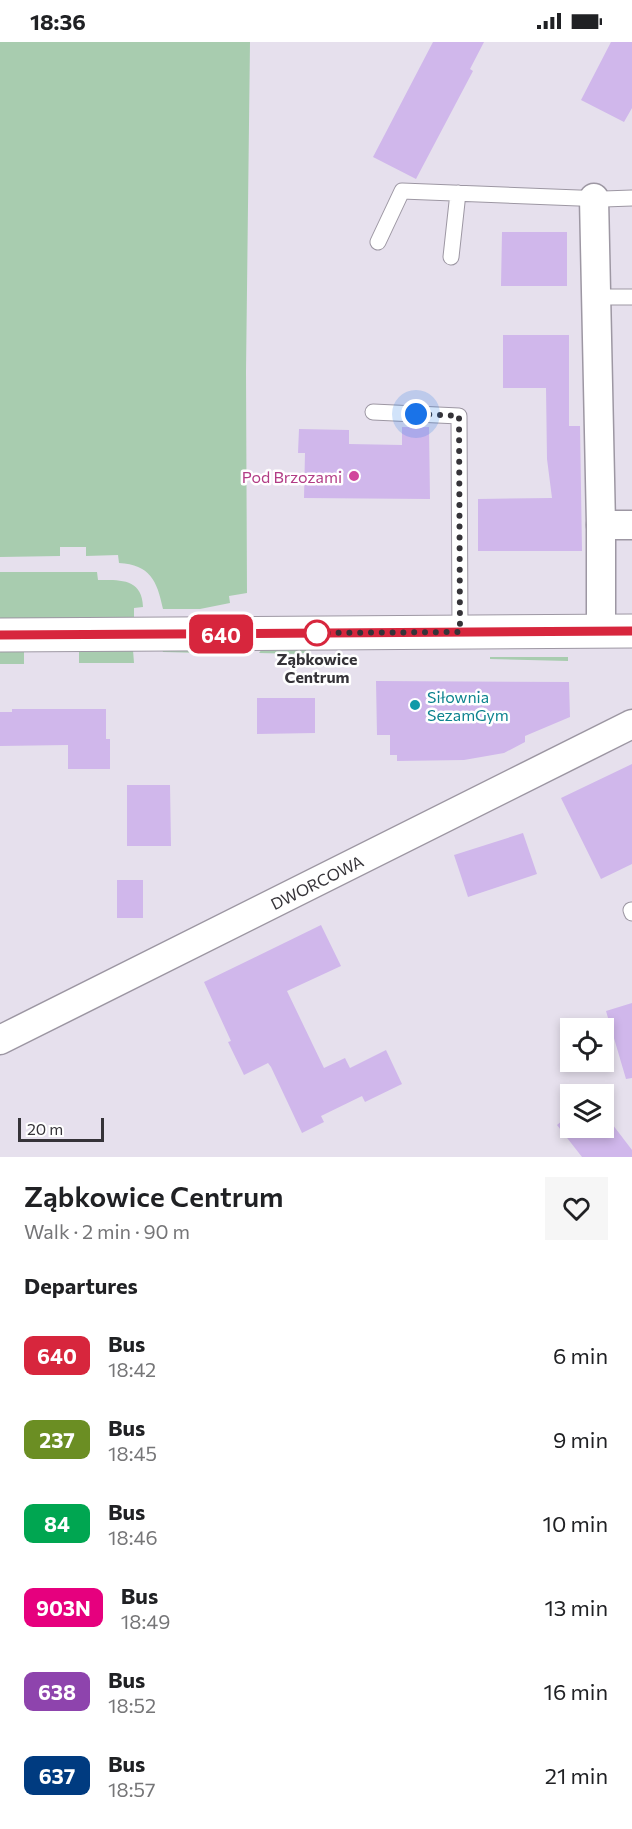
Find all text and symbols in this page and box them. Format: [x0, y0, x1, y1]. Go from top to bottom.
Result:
text: 18:36 [30, 8, 86, 35]
your location [401, 399, 431, 429]
place label: Pod Brzozami [242, 467, 342, 486]
marker: Pod Brzozami [347, 469, 361, 483]
line badge: 640 [186, 614, 256, 654]
marker: Ząbkowice Centrum [304, 620, 330, 646]
text: 640 [201, 622, 241, 647]
place label: Ząbkowice Centrum [277, 649, 357, 686]
place label: Siłownia SezamGym [427, 687, 509, 724]
marker: Siłownia SezamGym [408, 698, 422, 712]
street label: DWORCOWA [267, 851, 366, 913]
map controls [560, 1018, 614, 1138]
button: locate [560, 1018, 614, 1072]
button: layers [560, 1084, 614, 1138]
scale bar [18, 1115, 104, 1142]
text: 20 m [27, 1119, 63, 1138]
button: heart [545, 1177, 608, 1240]
text: Ząbkowice Centrum [24, 1179, 284, 1213]
text: Walk · 2 min · 90 m [24, 1219, 190, 1243]
text: Departures [24, 1272, 138, 1299]
text: Bus [108, 1330, 145, 1357]
text: 6 min [553, 1342, 608, 1369]
text: 640 [37, 1343, 77, 1368]
text: 18:42 [108, 1357, 156, 1381]
text: Bus [108, 1414, 145, 1441]
text: 9 min [553, 1426, 608, 1453]
text: 237 [39, 1427, 75, 1452]
text: 18:45 [108, 1441, 157, 1465]
text: Bus [108, 1498, 145, 1525]
text: 10 min [543, 1510, 608, 1537]
text: 84 [44, 1511, 70, 1536]
text: 18:46 [108, 1525, 158, 1549]
text: Bus [121, 1582, 158, 1609]
text: 13 min [544, 1594, 608, 1621]
text: 903N [36, 1595, 91, 1620]
text: 18:49 [121, 1609, 170, 1633]
text: Bus [108, 1666, 145, 1693]
text: 16 min [544, 1678, 608, 1705]
text: 638 [38, 1679, 76, 1704]
text: 18:52 [108, 1693, 156, 1717]
text: Bus [108, 1750, 145, 1777]
text: 21 min [545, 1762, 608, 1789]
text: 637 [39, 1763, 75, 1788]
text: 18:57 [108, 1777, 155, 1801]

